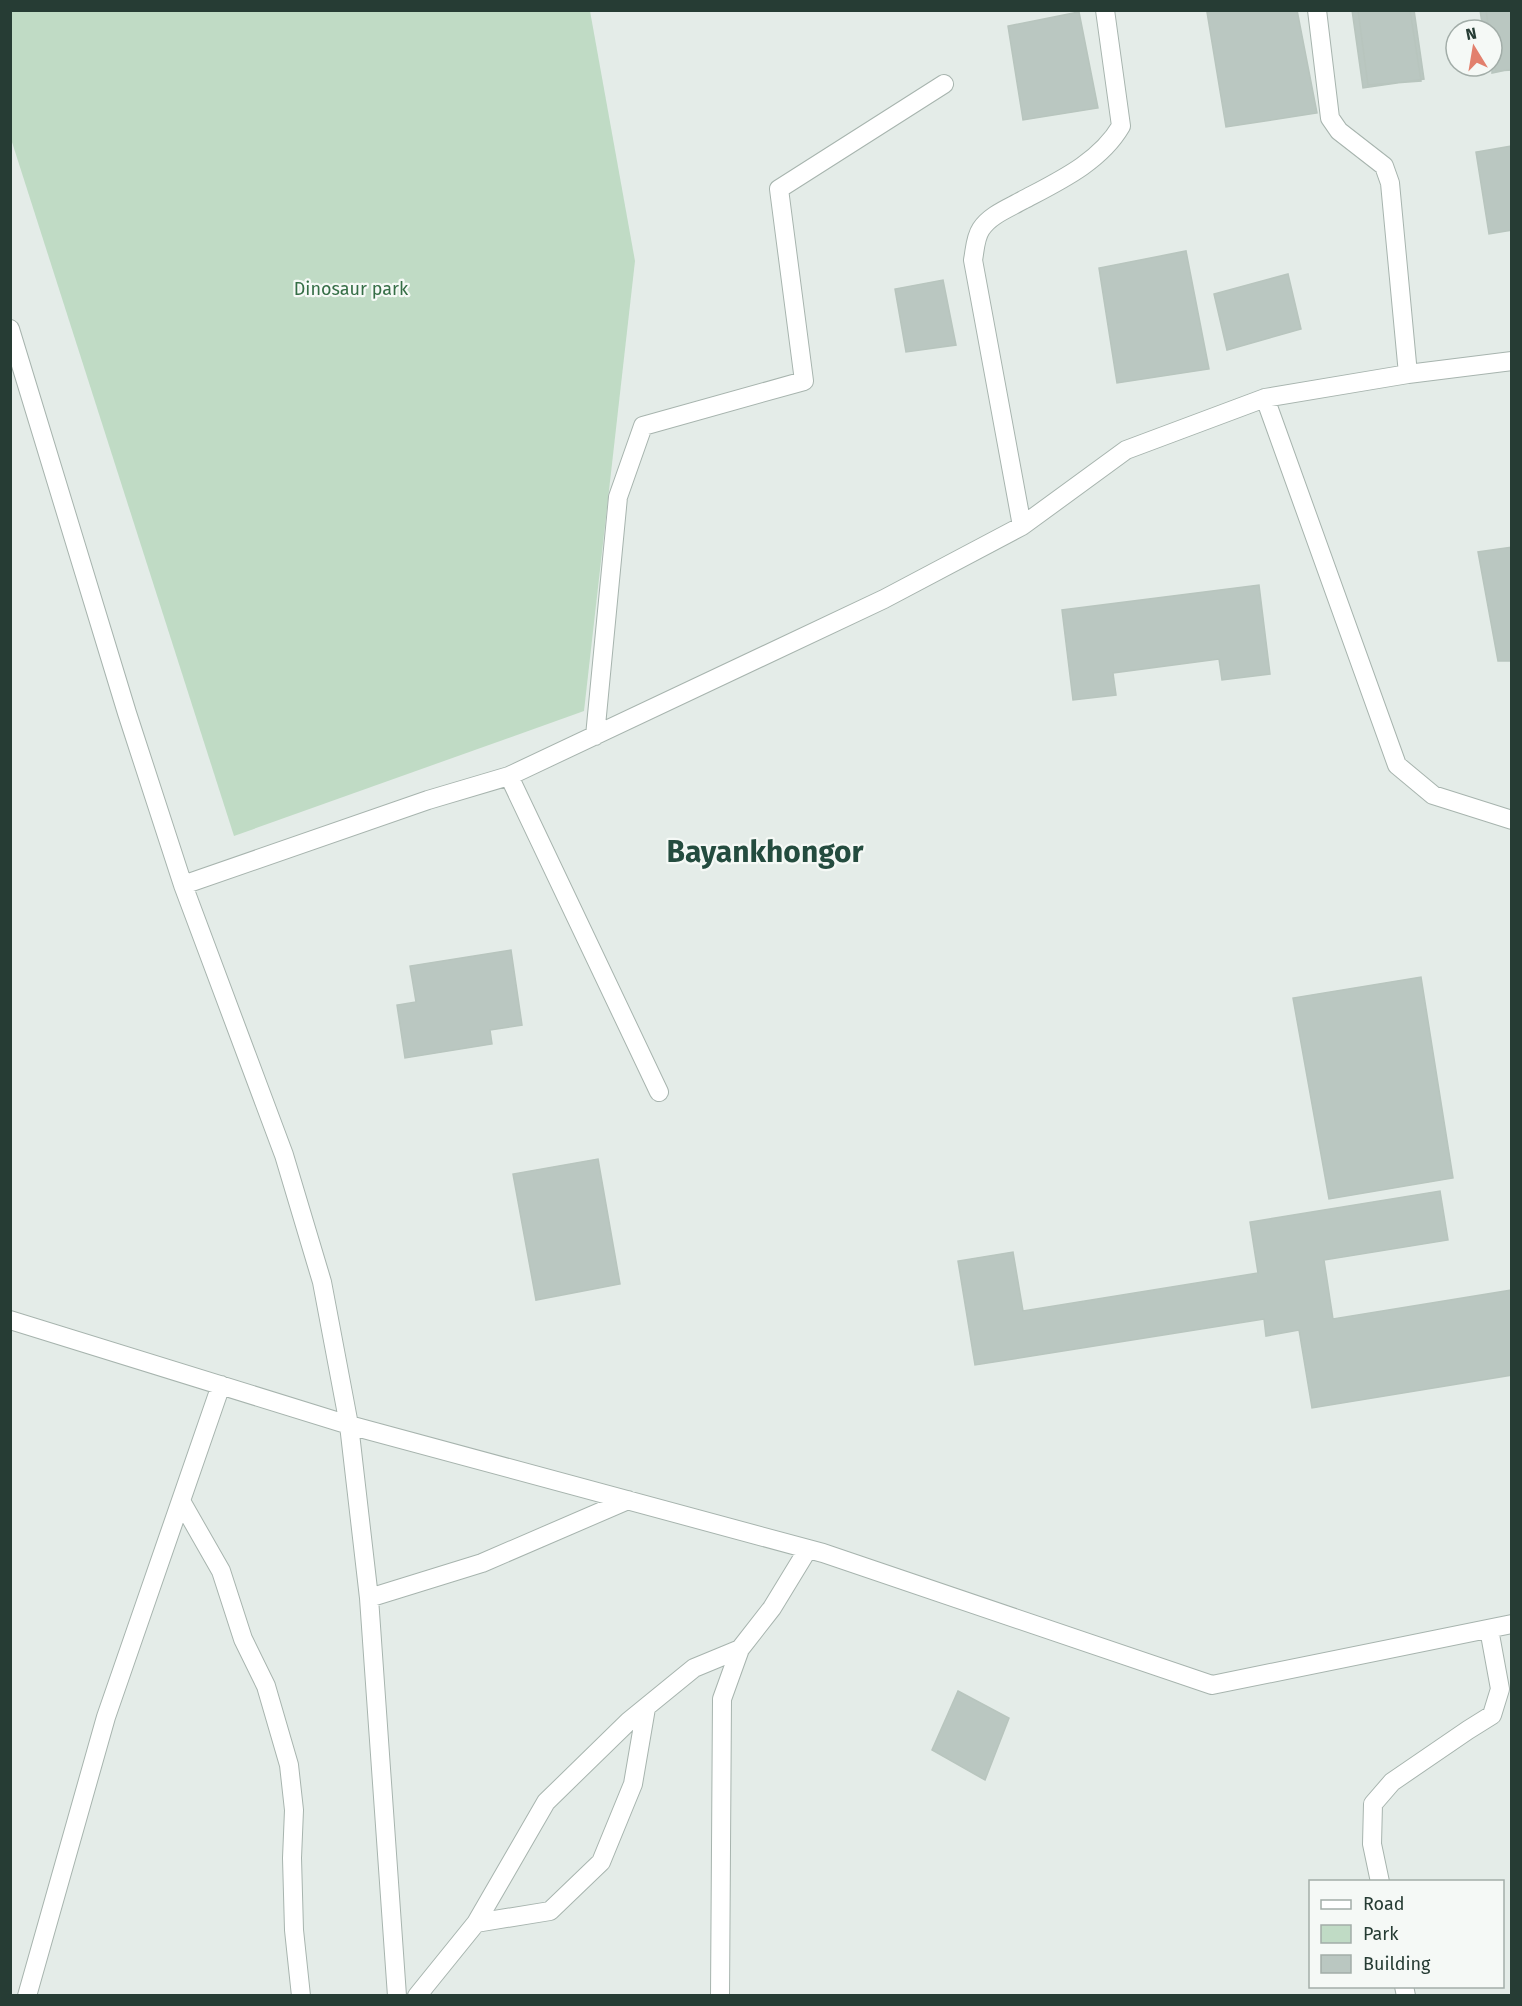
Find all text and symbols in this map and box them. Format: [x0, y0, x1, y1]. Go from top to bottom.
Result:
north arrow [1444, 18, 1504, 78]
text: N [1464, 23, 1478, 44]
park label: Dinosaur park [294, 278, 409, 300]
district label: Bayankhongor [666, 834, 865, 870]
legend [1309, 1880, 1504, 1988]
text: Road [1363, 1893, 1405, 1915]
text: Park [1363, 1923, 1399, 1945]
text: Building [1363, 1953, 1431, 1975]

